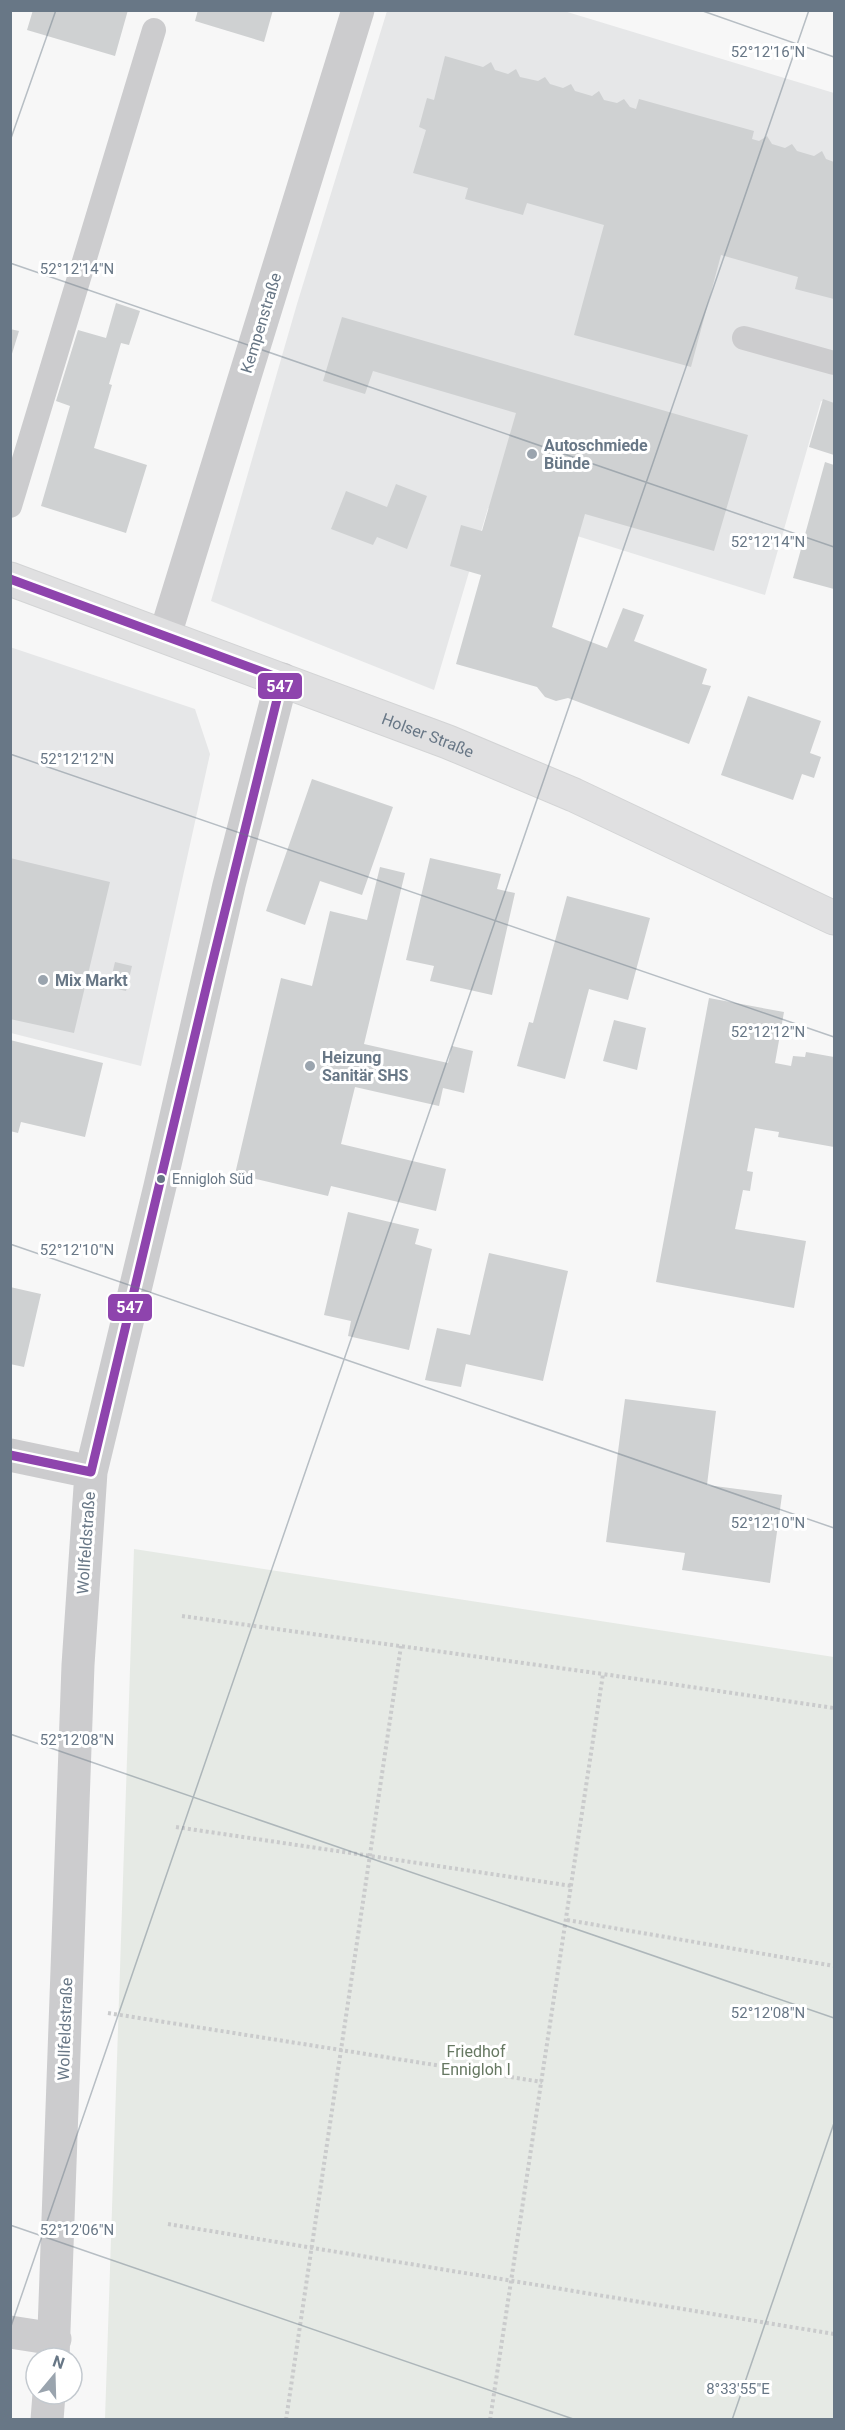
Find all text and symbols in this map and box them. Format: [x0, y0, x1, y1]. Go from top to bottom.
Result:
text: 52°12'16"N [731, 43, 805, 61]
text: 52°12'14"N [40, 260, 114, 278]
street label: Kempenstraße [237, 271, 285, 375]
place label: Autoschmiede Bünde [544, 436, 648, 473]
marker: Autoschmiede Bünde [525, 447, 539, 461]
text: 52°12'14"N [731, 533, 805, 551]
line badge: 547 [257, 672, 303, 700]
text: 547 [266, 677, 294, 696]
street label: Holser Straße [379, 709, 477, 761]
text: 52°12'12"N [40, 750, 114, 768]
place label: Mix Markt [55, 971, 128, 990]
marker: Mix Markt [36, 973, 50, 987]
text: 52°12'12"N [731, 1023, 805, 1041]
place label: Heizung Sanitär SHS [322, 1048, 409, 1085]
marker: Heizung Sanitär SHS [303, 1059, 317, 1073]
place label: Ennigloh Süd [172, 1171, 253, 1187]
marker: Ennigloh Süd [155, 1173, 167, 1185]
text: 52°12'10"N [40, 1241, 114, 1259]
line badge: 547 [107, 1293, 153, 1322]
text: 547 [116, 1298, 144, 1317]
street label: Wollfeldstraße [73, 1491, 99, 1595]
text: 52°12'10"N [731, 1514, 805, 1532]
text: 52°12'08"N [40, 1731, 114, 1749]
street label: Wollfeldstraße [54, 1977, 76, 2081]
text: 52°12'08"N [731, 2004, 805, 2022]
park label: Friedhof Ennigloh I [441, 2042, 511, 2079]
text: 52°12'06"N [40, 2221, 114, 2239]
north arrow [24, 2346, 84, 2406]
text: N [50, 2351, 67, 2373]
text: 8°33'55"E [706, 2380, 770, 2398]

